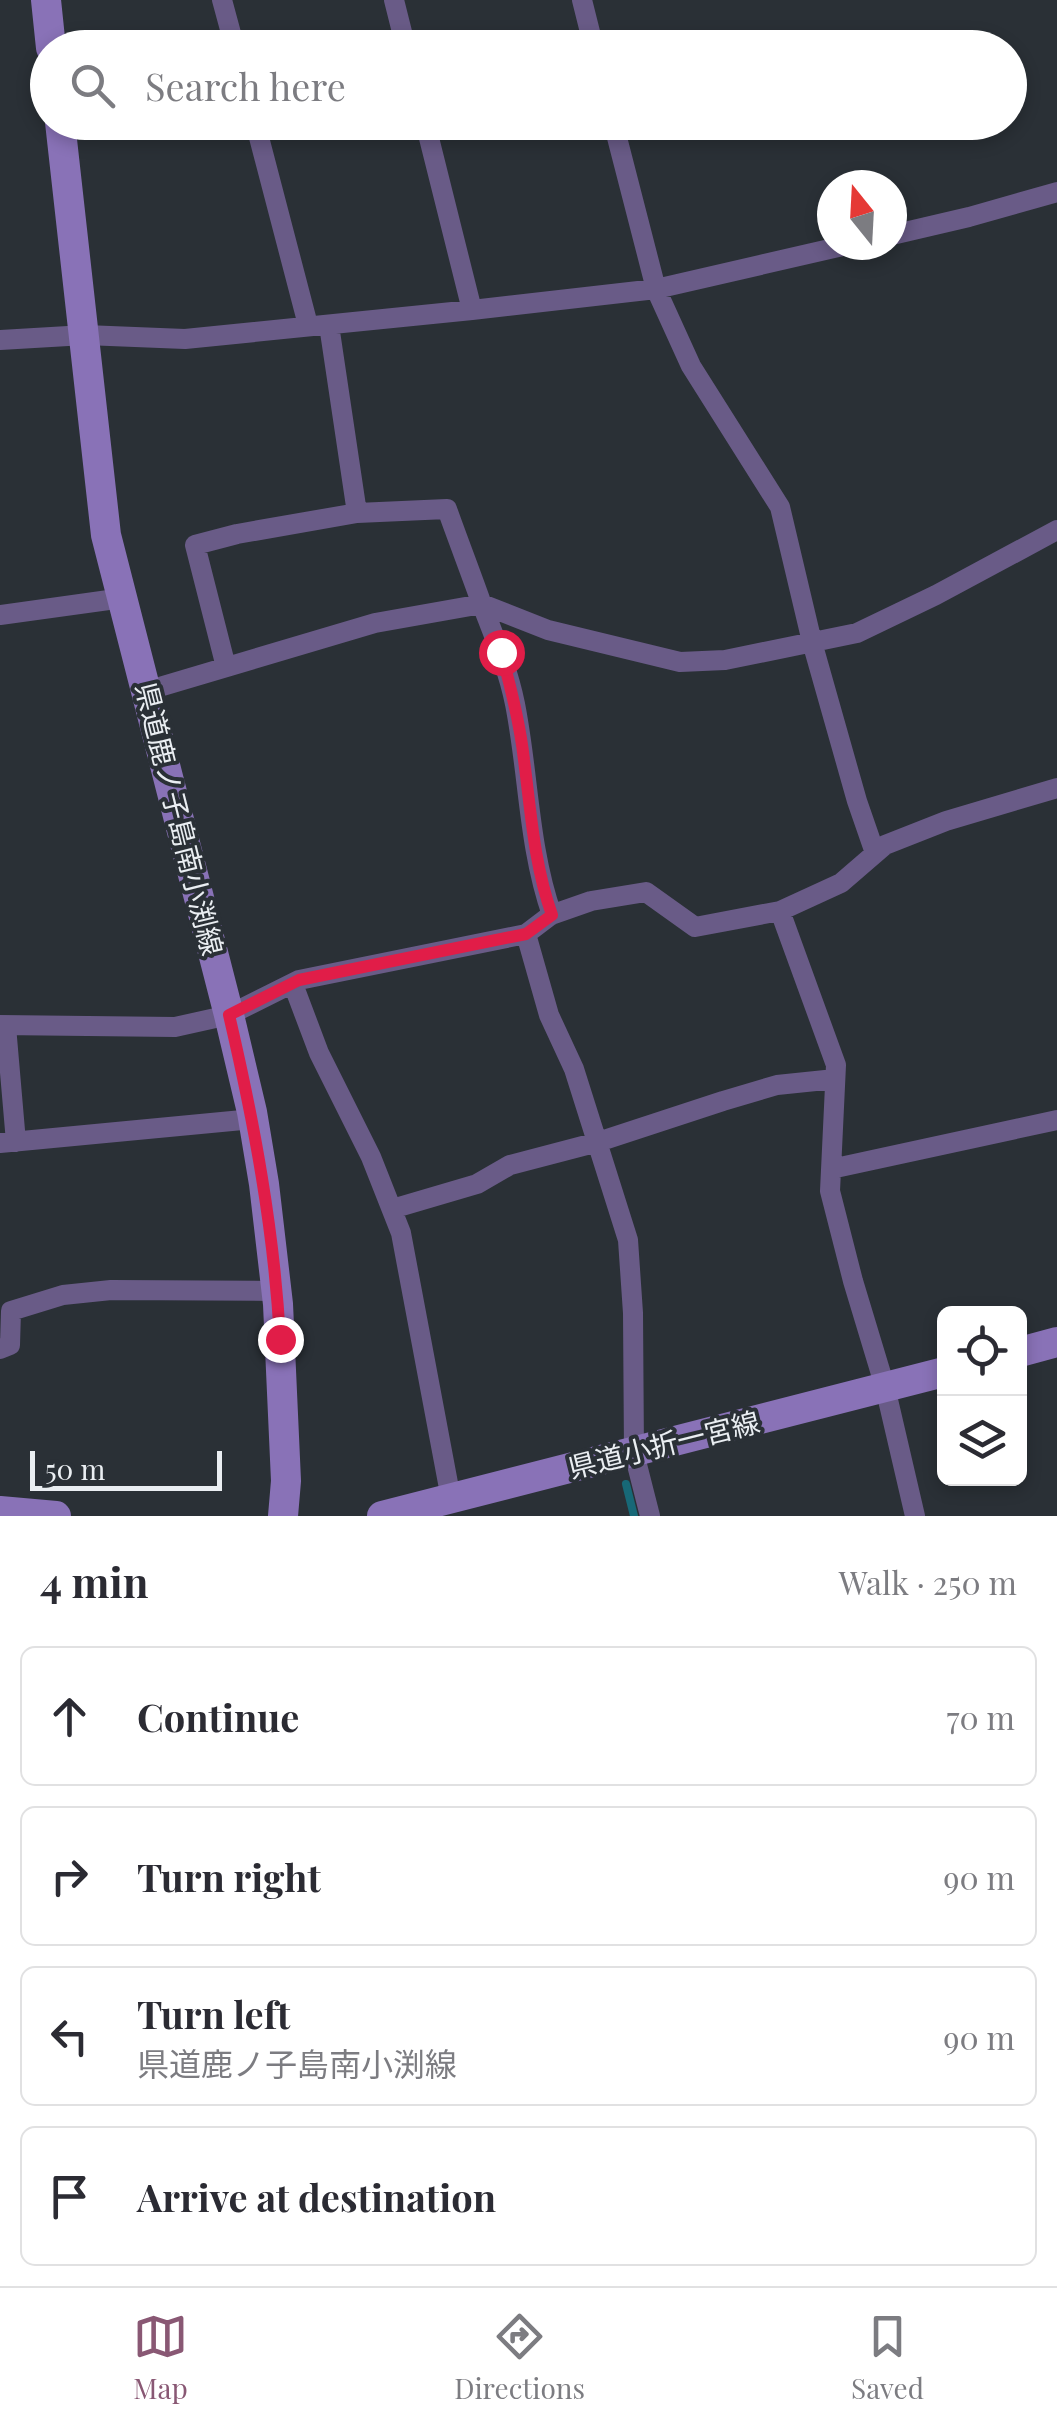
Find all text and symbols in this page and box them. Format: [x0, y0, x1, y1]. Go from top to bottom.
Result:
search box [30, 30, 1027, 140]
icon: search [65, 58, 120, 113]
text: Search here [145, 60, 346, 111]
north arrow [817, 170, 907, 260]
route start [479, 630, 525, 676]
street label: 県道鹿ノ子島南小渕線 [129, 678, 232, 959]
map controls [937, 1306, 1027, 1486]
button: locate [937, 1306, 1027, 1396]
route end [258, 1317, 304, 1363]
button: layers [937, 1396, 1027, 1486]
street label: 県道小折一宮線 [564, 1402, 763, 1485]
scale bar [30, 1446, 222, 1490]
text: 50 m [45, 1450, 105, 1487]
text: 4 min [40, 1553, 149, 1609]
text: Walk · 250 m [839, 1560, 1017, 1603]
icon: ahead [42, 1689, 97, 1744]
text: Continue [137, 1691, 299, 1742]
text: 70 m [946, 1695, 1015, 1738]
icon: right [42, 1849, 97, 1904]
text: Turn right [137, 1851, 321, 1902]
text: 90 m [943, 1855, 1015, 1898]
text: Turn left [137, 1988, 290, 2039]
icon: left [42, 2009, 97, 2064]
text: 90 m [943, 2015, 1015, 2058]
text: 県道鹿ノ子島南小渕線 [137, 2041, 457, 2084]
icon: arrive [42, 2169, 97, 2224]
text: Arrive at destination [137, 2171, 496, 2222]
tab: Map [133, 2309, 188, 2406]
tab: Directions [454, 2309, 585, 2406]
tab: Saved [851, 2309, 924, 2406]

